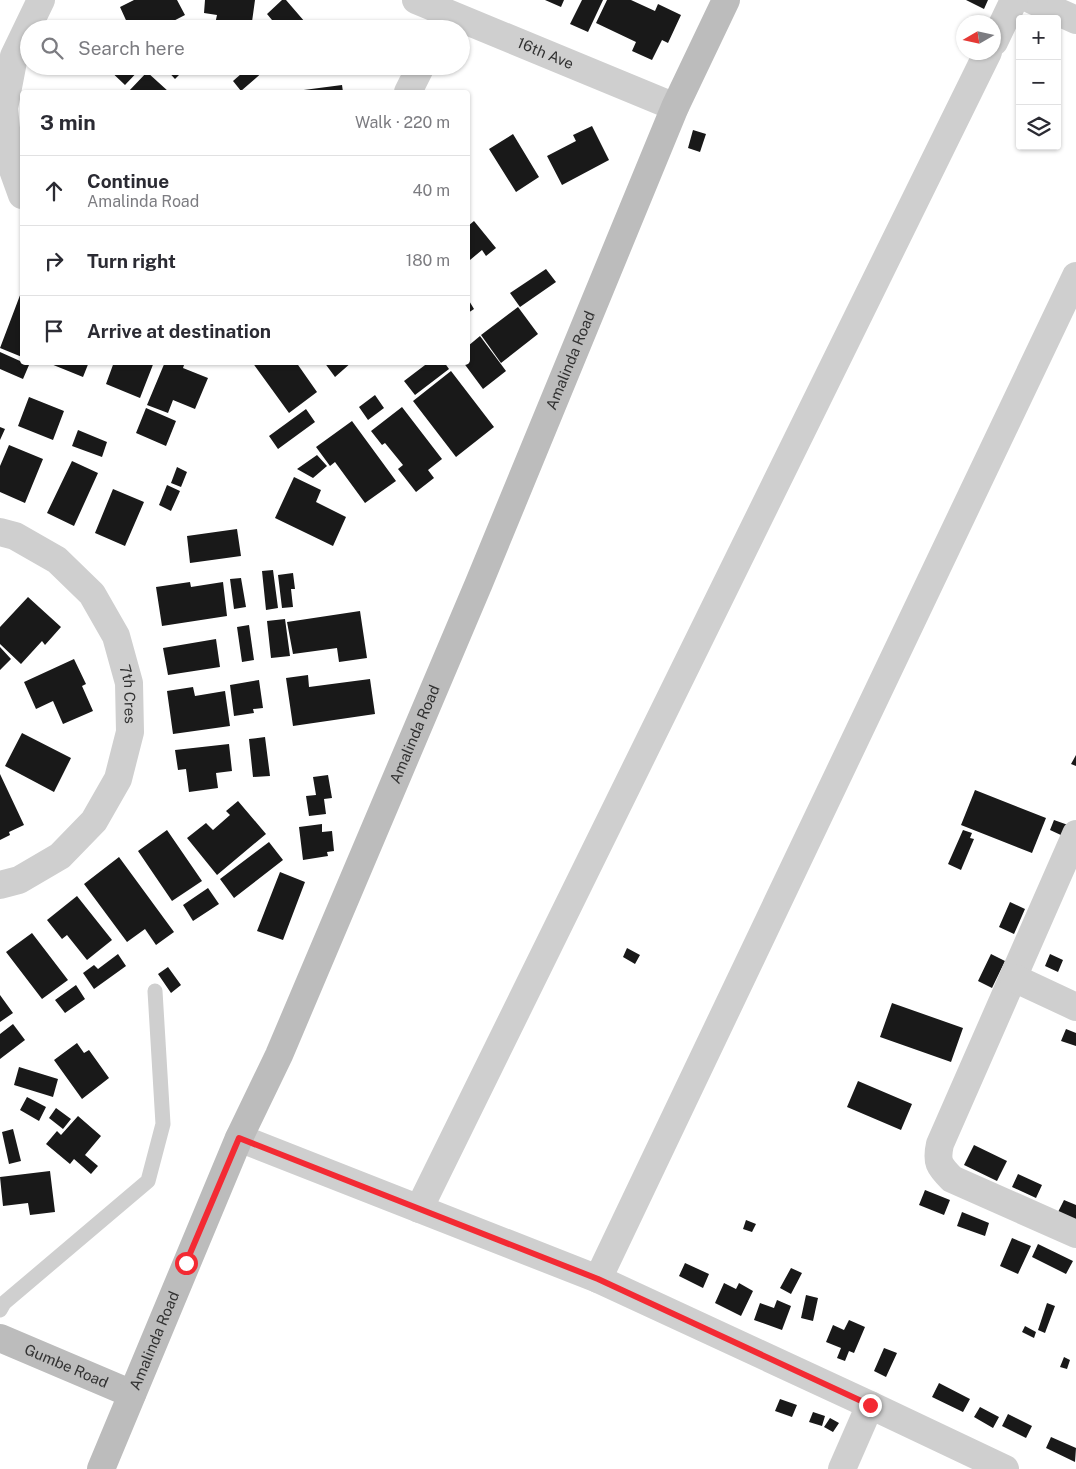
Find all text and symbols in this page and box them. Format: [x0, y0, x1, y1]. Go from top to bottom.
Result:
north arrow [956, 15, 1001, 60]
map controls [1016, 15, 1061, 150]
button: + [1016, 15, 1061, 60]
search box [20, 20, 470, 75]
icon: search [38, 34, 66, 62]
street label: 16th Ave [515, 34, 576, 72]
text: Search here [78, 37, 185, 59]
button: − [1016, 60, 1061, 105]
button: layers [1016, 105, 1061, 150]
text: 3 min [40, 110, 96, 135]
text: Walk · 220 m [355, 113, 450, 132]
text: Continue [87, 170, 169, 192]
icon: ahead [40, 177, 68, 205]
text: 40 m [412, 181, 450, 200]
text: Amalinda Road [87, 192, 199, 211]
icon: right [40, 247, 68, 275]
text: Turn right [87, 250, 176, 272]
text: 180 m [406, 251, 450, 270]
street label: Amalinda Road [542, 308, 598, 412]
icon: arrive [40, 317, 68, 345]
text: Arrive at destination [87, 320, 271, 342]
street label: 7th Cres [116, 663, 139, 724]
street label: Amalinda Road [386, 682, 443, 786]
route start [175, 1252, 198, 1275]
street label: Amalinda Road [126, 1289, 182, 1392]
street label: Gumbe Road [22, 1340, 111, 1391]
route end [859, 1394, 882, 1417]

